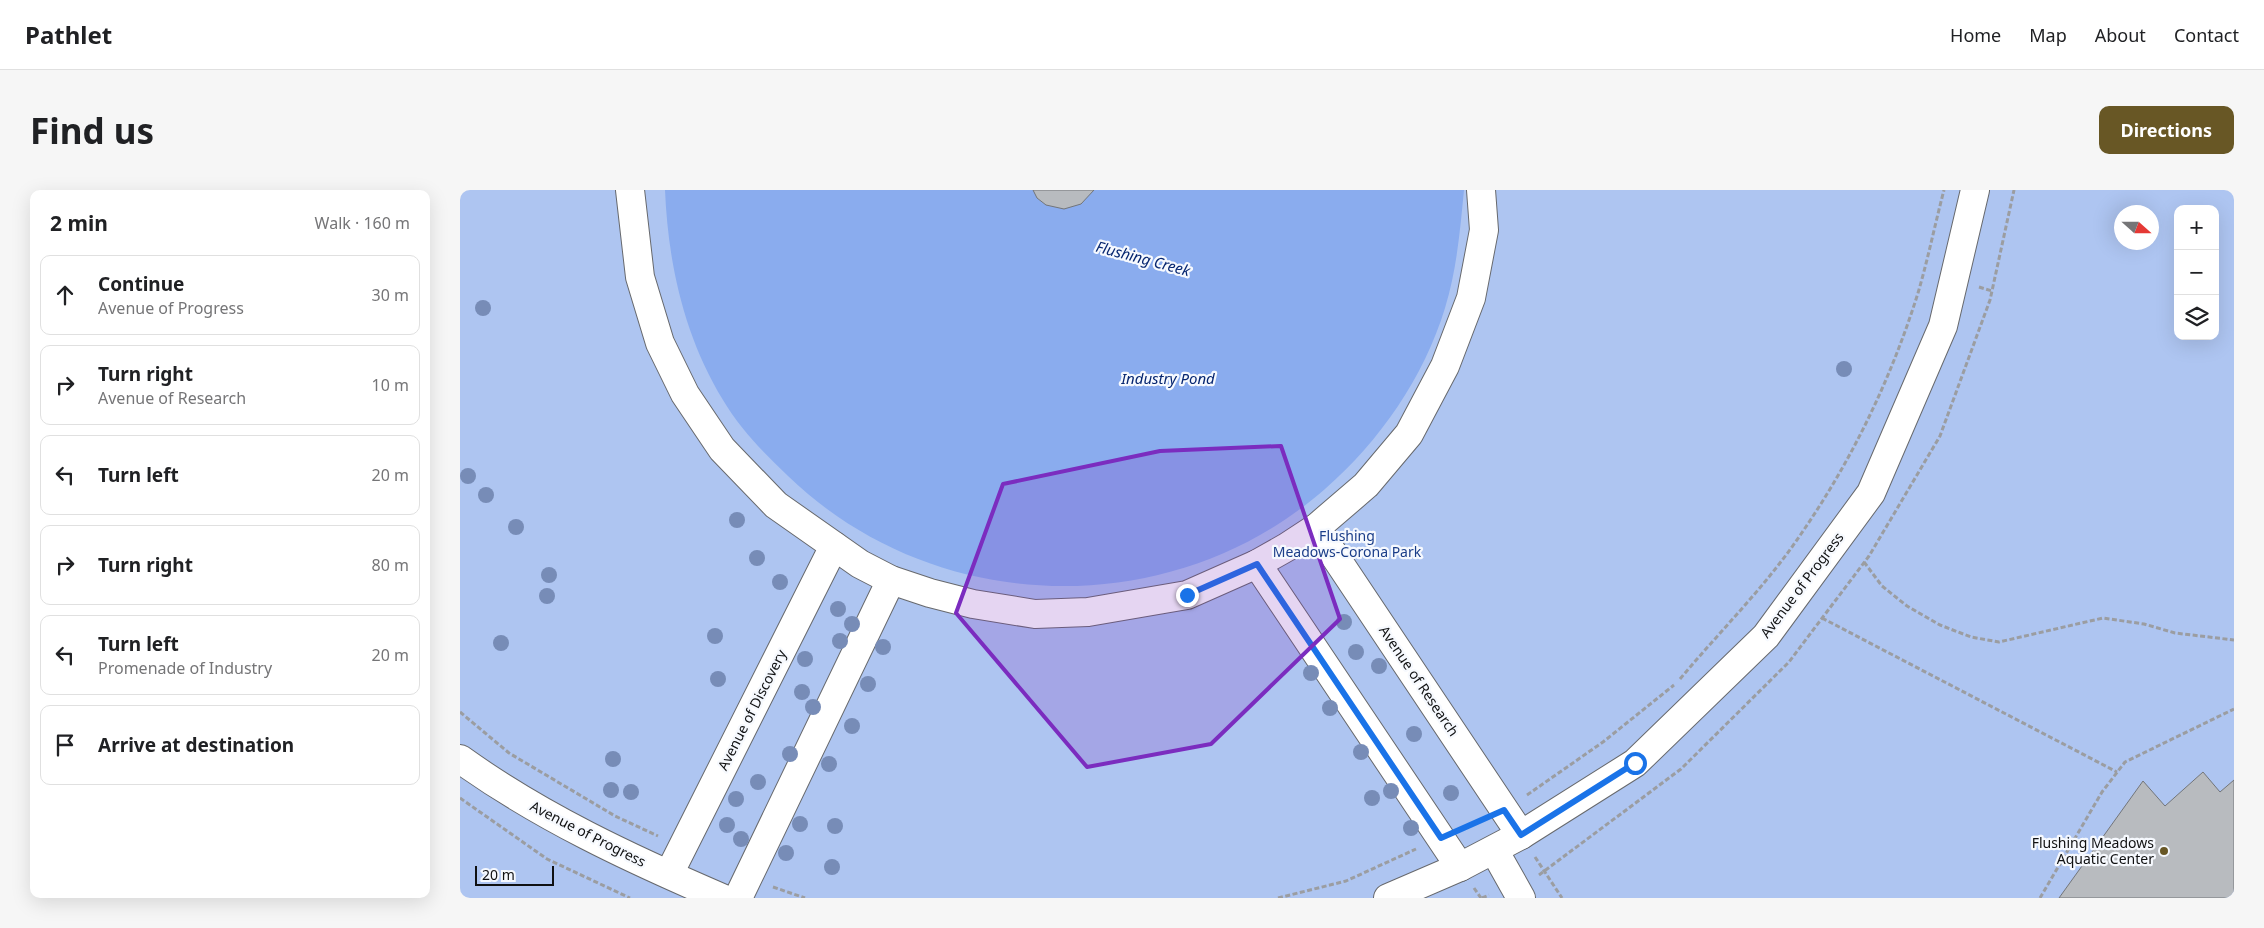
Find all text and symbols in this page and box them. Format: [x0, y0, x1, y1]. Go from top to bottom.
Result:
text: Pathlet [25, 18, 112, 51]
text: Home [1950, 23, 2001, 47]
text: Map [2029, 23, 2067, 47]
text: About [2095, 23, 2146, 47]
text: Contact [2174, 23, 2239, 47]
button: Directions [2099, 106, 2234, 154]
text: Find us [30, 107, 154, 154]
north arrow [2114, 205, 2159, 250]
map controls [2174, 205, 2219, 340]
button: + [2174, 205, 2219, 250]
text: 2 min [50, 209, 108, 237]
text: Walk · 160 m [315, 212, 410, 234]
water label: Flushing Creek [1094, 236, 1193, 280]
button: − [2174, 250, 2219, 295]
text: Continue [98, 271, 184, 297]
icon: ahead [51, 281, 79, 309]
text: 30 m [372, 284, 409, 306]
button: layers [2174, 295, 2219, 340]
text: Avenue of Progress [98, 297, 244, 319]
text: Turn right [98, 361, 193, 387]
water label: Industry Pond [1120, 368, 1215, 388]
icon: right [51, 371, 79, 399]
text: 10 m [372, 374, 409, 396]
text: Avenue of Research [98, 387, 246, 409]
icon: left [51, 461, 79, 489]
text: Turn left [98, 462, 179, 488]
text: 20 m [372, 464, 409, 486]
park label: Flushing Meadows-Corona Park [1273, 526, 1422, 561]
street label: Avenue of Progress [1756, 528, 1848, 641]
icon: right [51, 551, 79, 579]
text: Turn right [98, 552, 193, 578]
text: 80 m [372, 554, 409, 576]
route end [1176, 584, 1199, 607]
street label: Avenue of Research [1375, 622, 1464, 740]
text: Turn left [98, 631, 179, 657]
icon: left [51, 641, 79, 669]
text: 20 m [372, 644, 409, 666]
street label: Avenue of Discovery [713, 645, 791, 773]
text: Promenade of Industry [98, 657, 272, 679]
icon: arrive [51, 731, 79, 759]
text: Arrive at destination [98, 732, 294, 758]
route start [1624, 752, 1647, 775]
street label: Avenue of Progress [527, 796, 650, 871]
place label: Flushing Meadows Aquatic Center [2032, 833, 2154, 868]
marker: Flushing Meadows Aquatic Center [2158, 845, 2170, 857]
scale bar [475, 863, 554, 886]
text: 20 m [482, 865, 515, 884]

